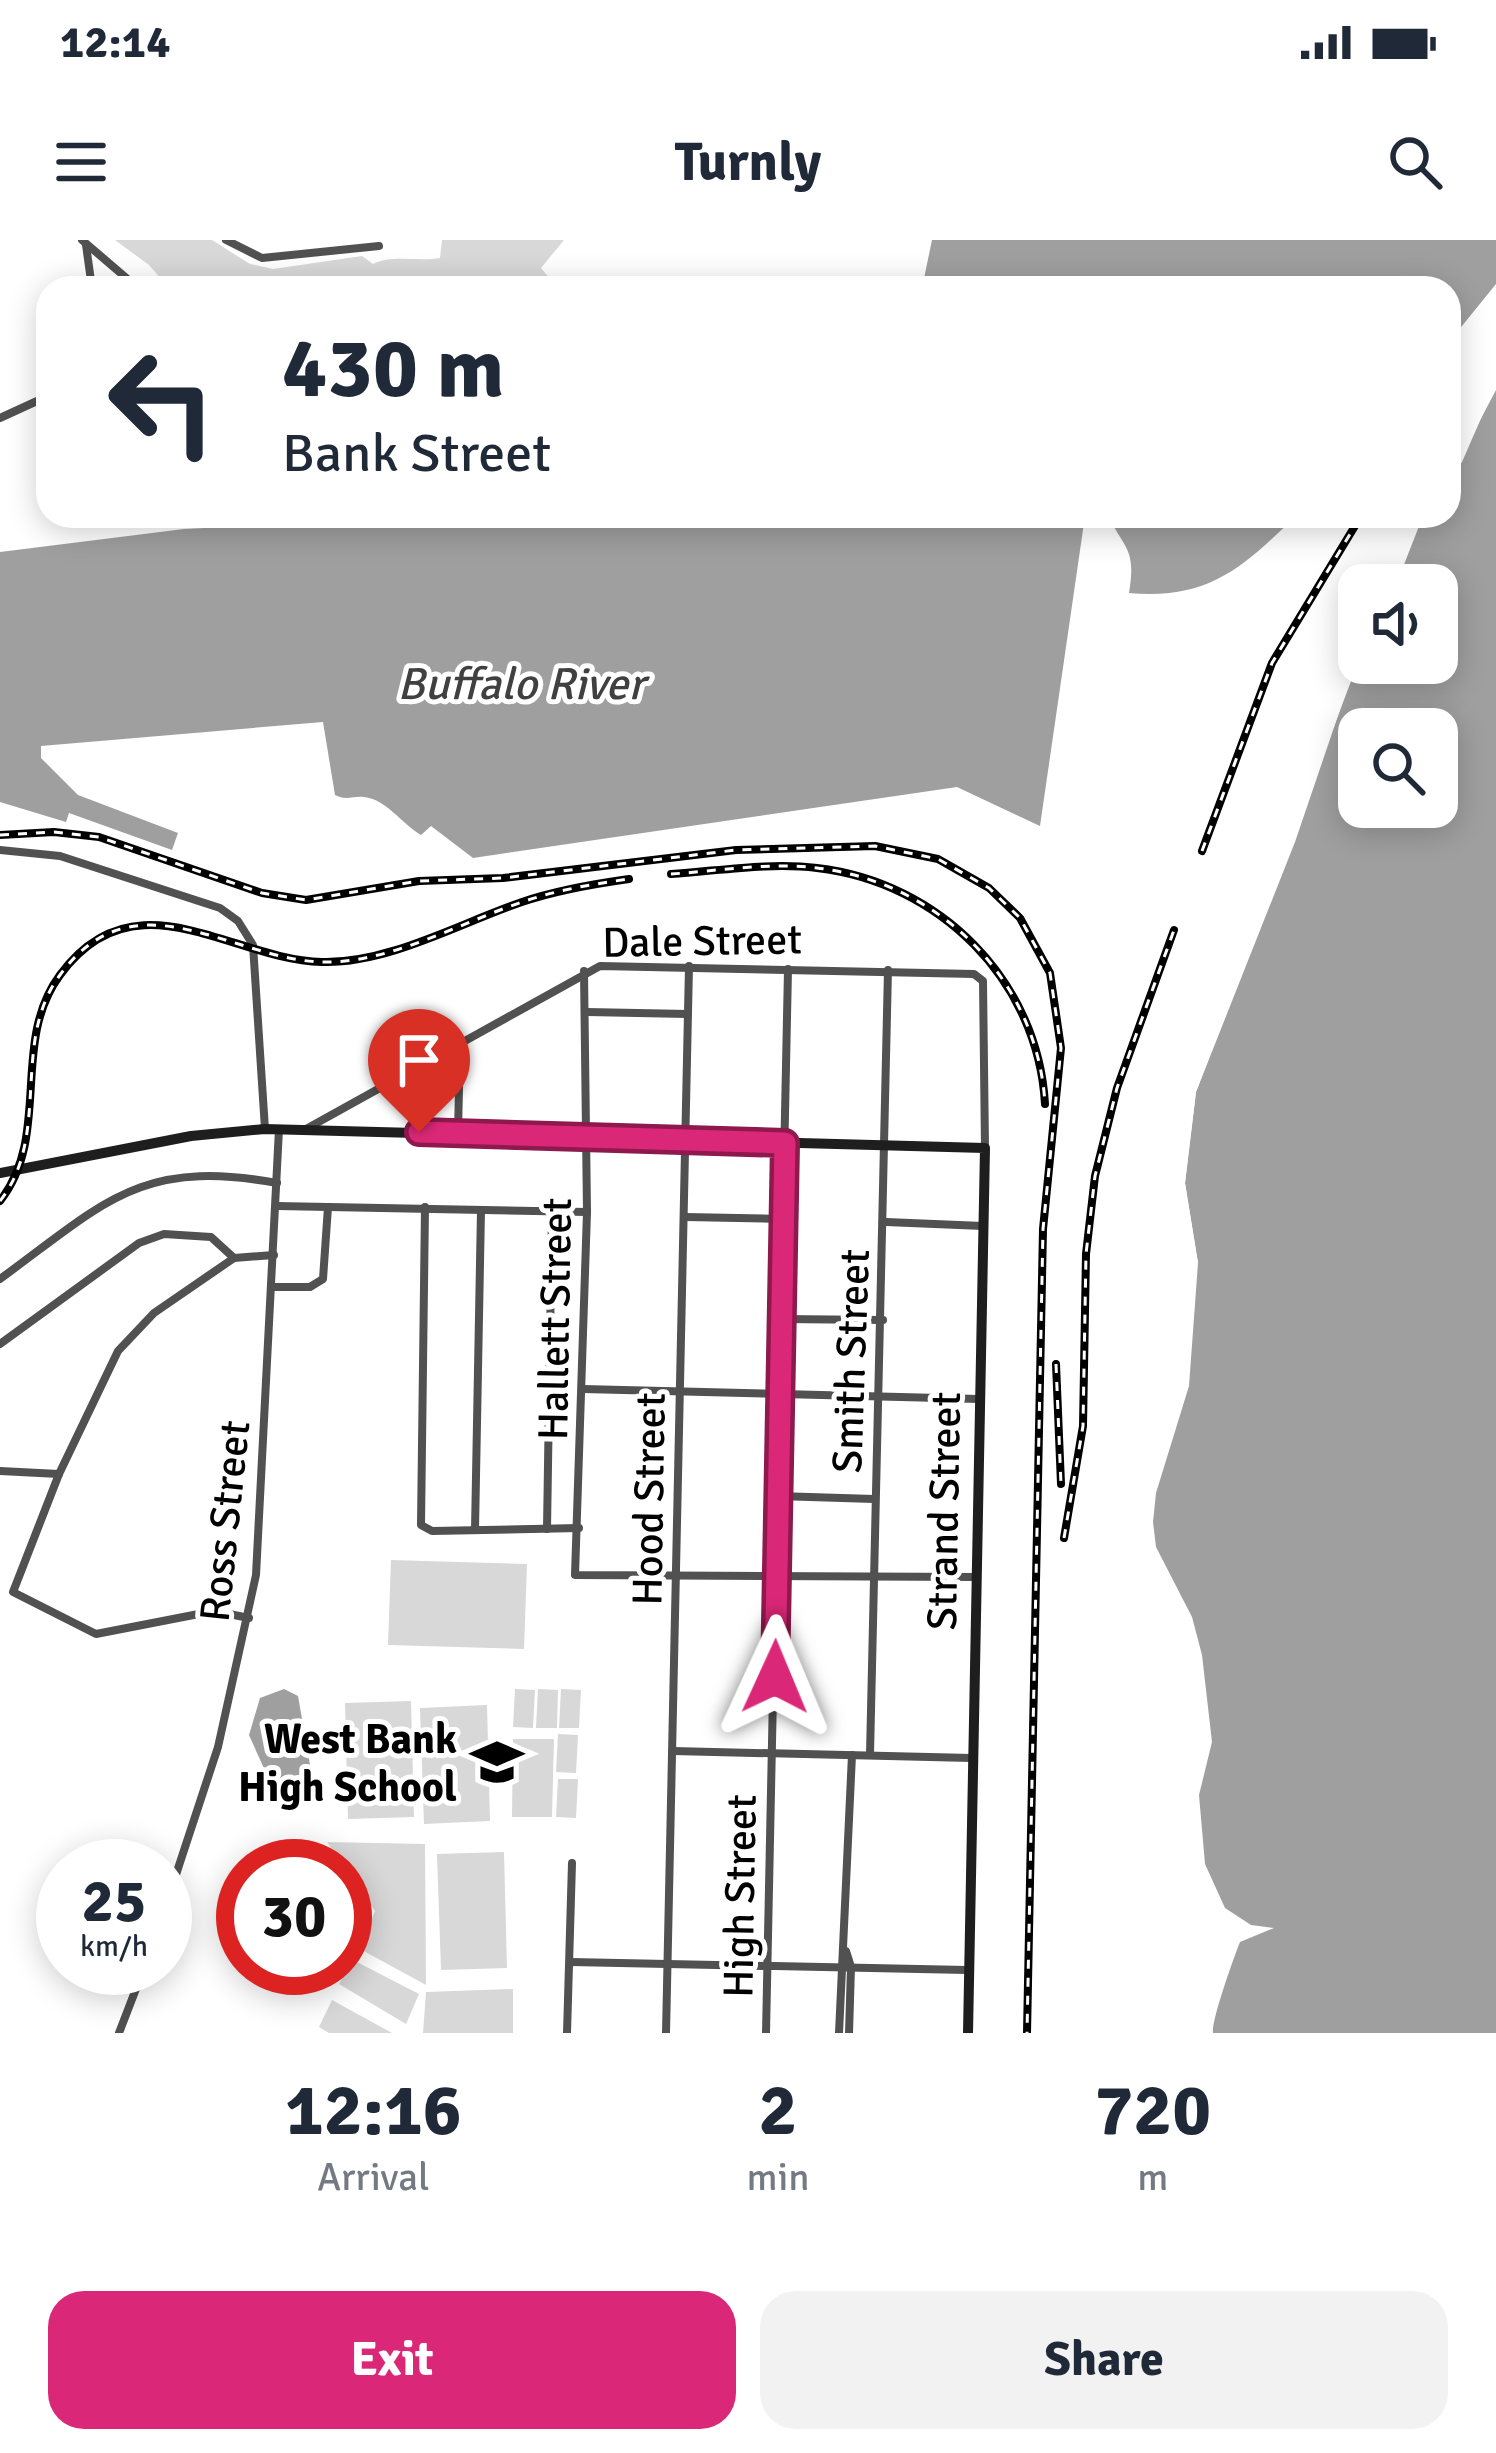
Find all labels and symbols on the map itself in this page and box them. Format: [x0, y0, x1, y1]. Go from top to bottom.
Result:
water label: Buffalo River [397, 657, 650, 712]
street label: Dale Street [602, 914, 802, 969]
pin [368, 1009, 470, 1132]
street label: Hallett Street [528, 1197, 583, 1441]
street label: Smith Street [822, 1248, 881, 1474]
street label: Strand Street [917, 1391, 972, 1631]
street label: Hood Street [622, 1392, 677, 1606]
street label: Ross Street [190, 1418, 261, 1624]
position arrow [712, 1614, 838, 1740]
place label: West Bank High School [238, 1714, 457, 1813]
school or university icon: West Bank High School [468, 1733, 526, 1791]
street label: High Street [713, 1794, 768, 1998]
speed limit sign: 30 [216, 1839, 372, 1995]

